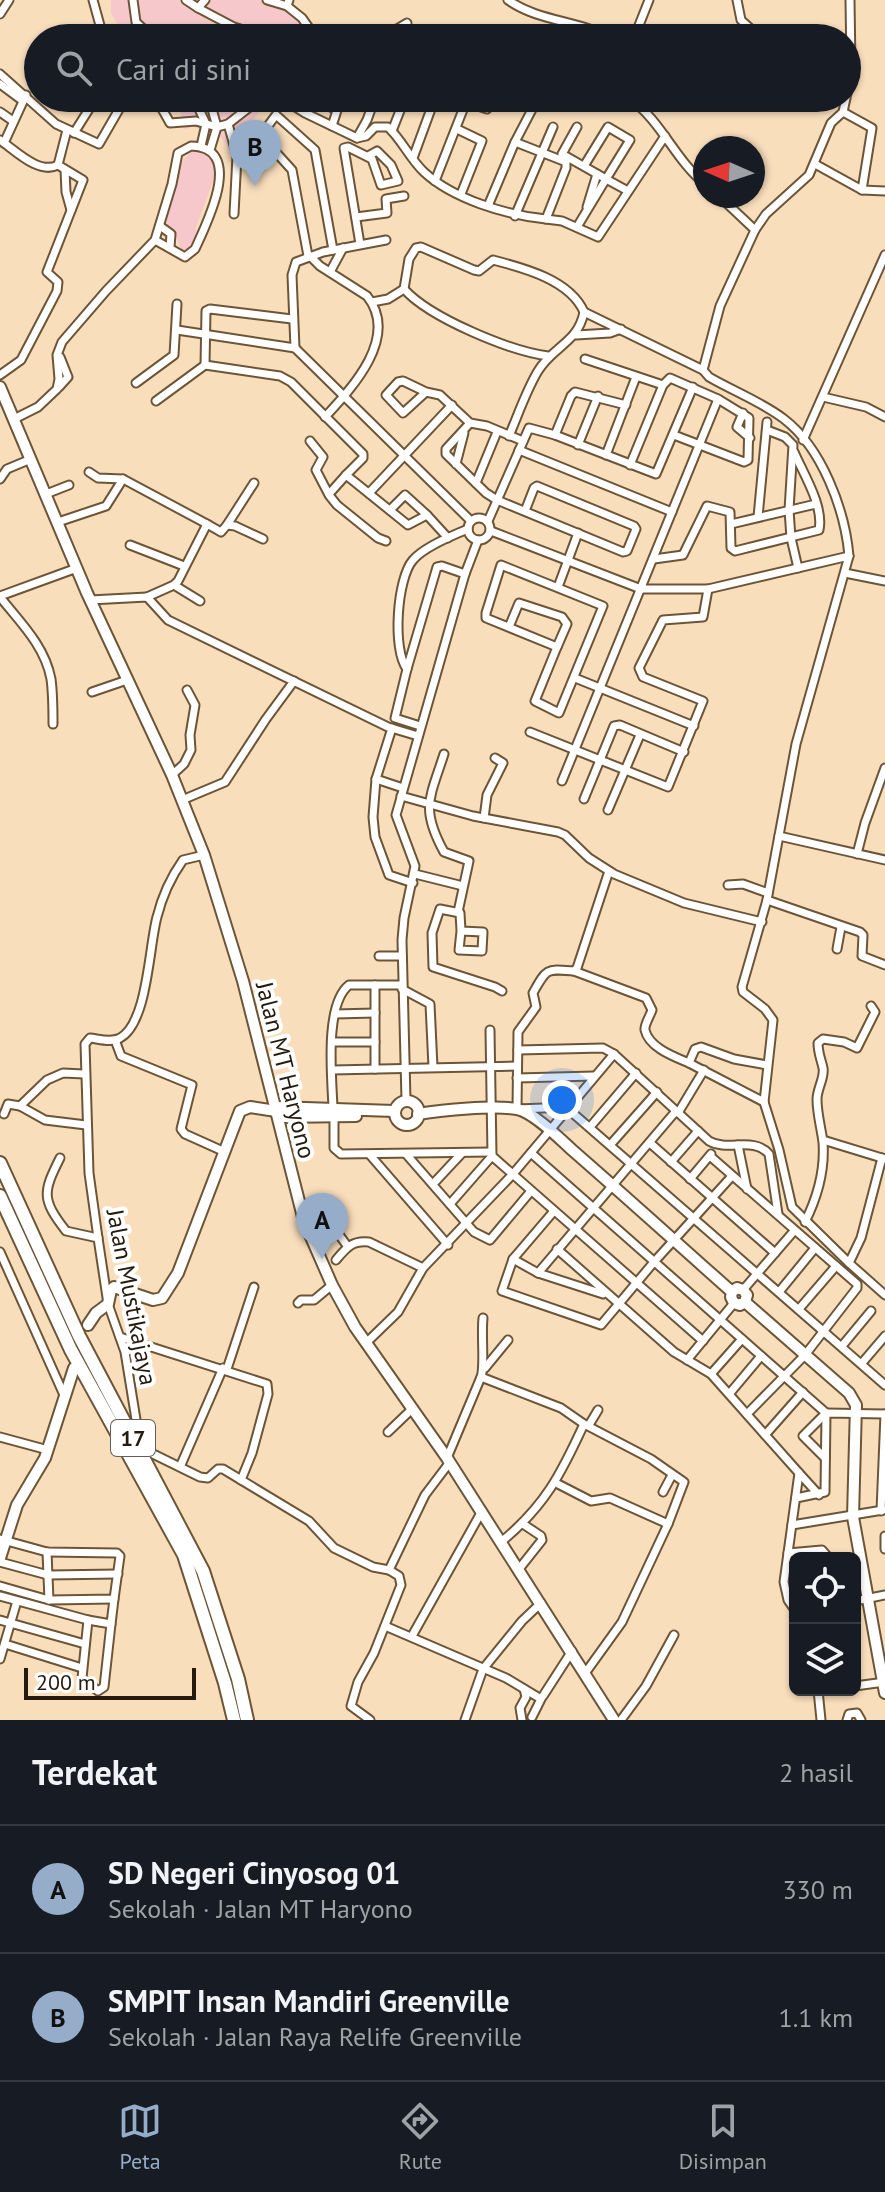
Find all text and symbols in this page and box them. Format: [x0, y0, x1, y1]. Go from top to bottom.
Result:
search box [24, 24, 861, 112]
icon: search [52, 46, 96, 90]
text: Cari di sini [116, 49, 251, 88]
pin: B [229, 120, 281, 186]
north arrow [693, 136, 765, 208]
street label: Jalan MT Haryono [249, 977, 323, 1162]
your location [542, 1080, 582, 1120]
pin: A [296, 1193, 348, 1259]
street label: Jalan Mustikajaya [100, 1205, 164, 1388]
road number: 17 [111, 1420, 155, 1456]
map controls [789, 1552, 861, 1696]
button: locate [789, 1552, 861, 1624]
button: layers [789, 1624, 861, 1696]
scale bar [24, 1664, 196, 1700]
text: 200 m [36, 1668, 96, 1696]
text: Terdekat [32, 1750, 157, 1794]
text: 2 hasil [779, 1756, 853, 1789]
text: SD Negeri Cinyosog 01 [108, 1853, 400, 1892]
text: A [50, 1873, 66, 1906]
text: 330 m [782, 1873, 853, 1906]
text: Sekolah · Jalan MT Haryono [108, 1892, 413, 1925]
text: SMPIT Insan Mandiri Greenville [108, 1981, 509, 2020]
text: B [50, 2001, 66, 2034]
text: 1.1 km [779, 2001, 853, 2034]
text: Sekolah · Jalan Raya Relife Greenville [108, 2020, 522, 2053]
tab: Peta [118, 2099, 162, 2175]
tab: Rute [398, 2099, 442, 2175]
tab: Disimpan [679, 2099, 767, 2175]

